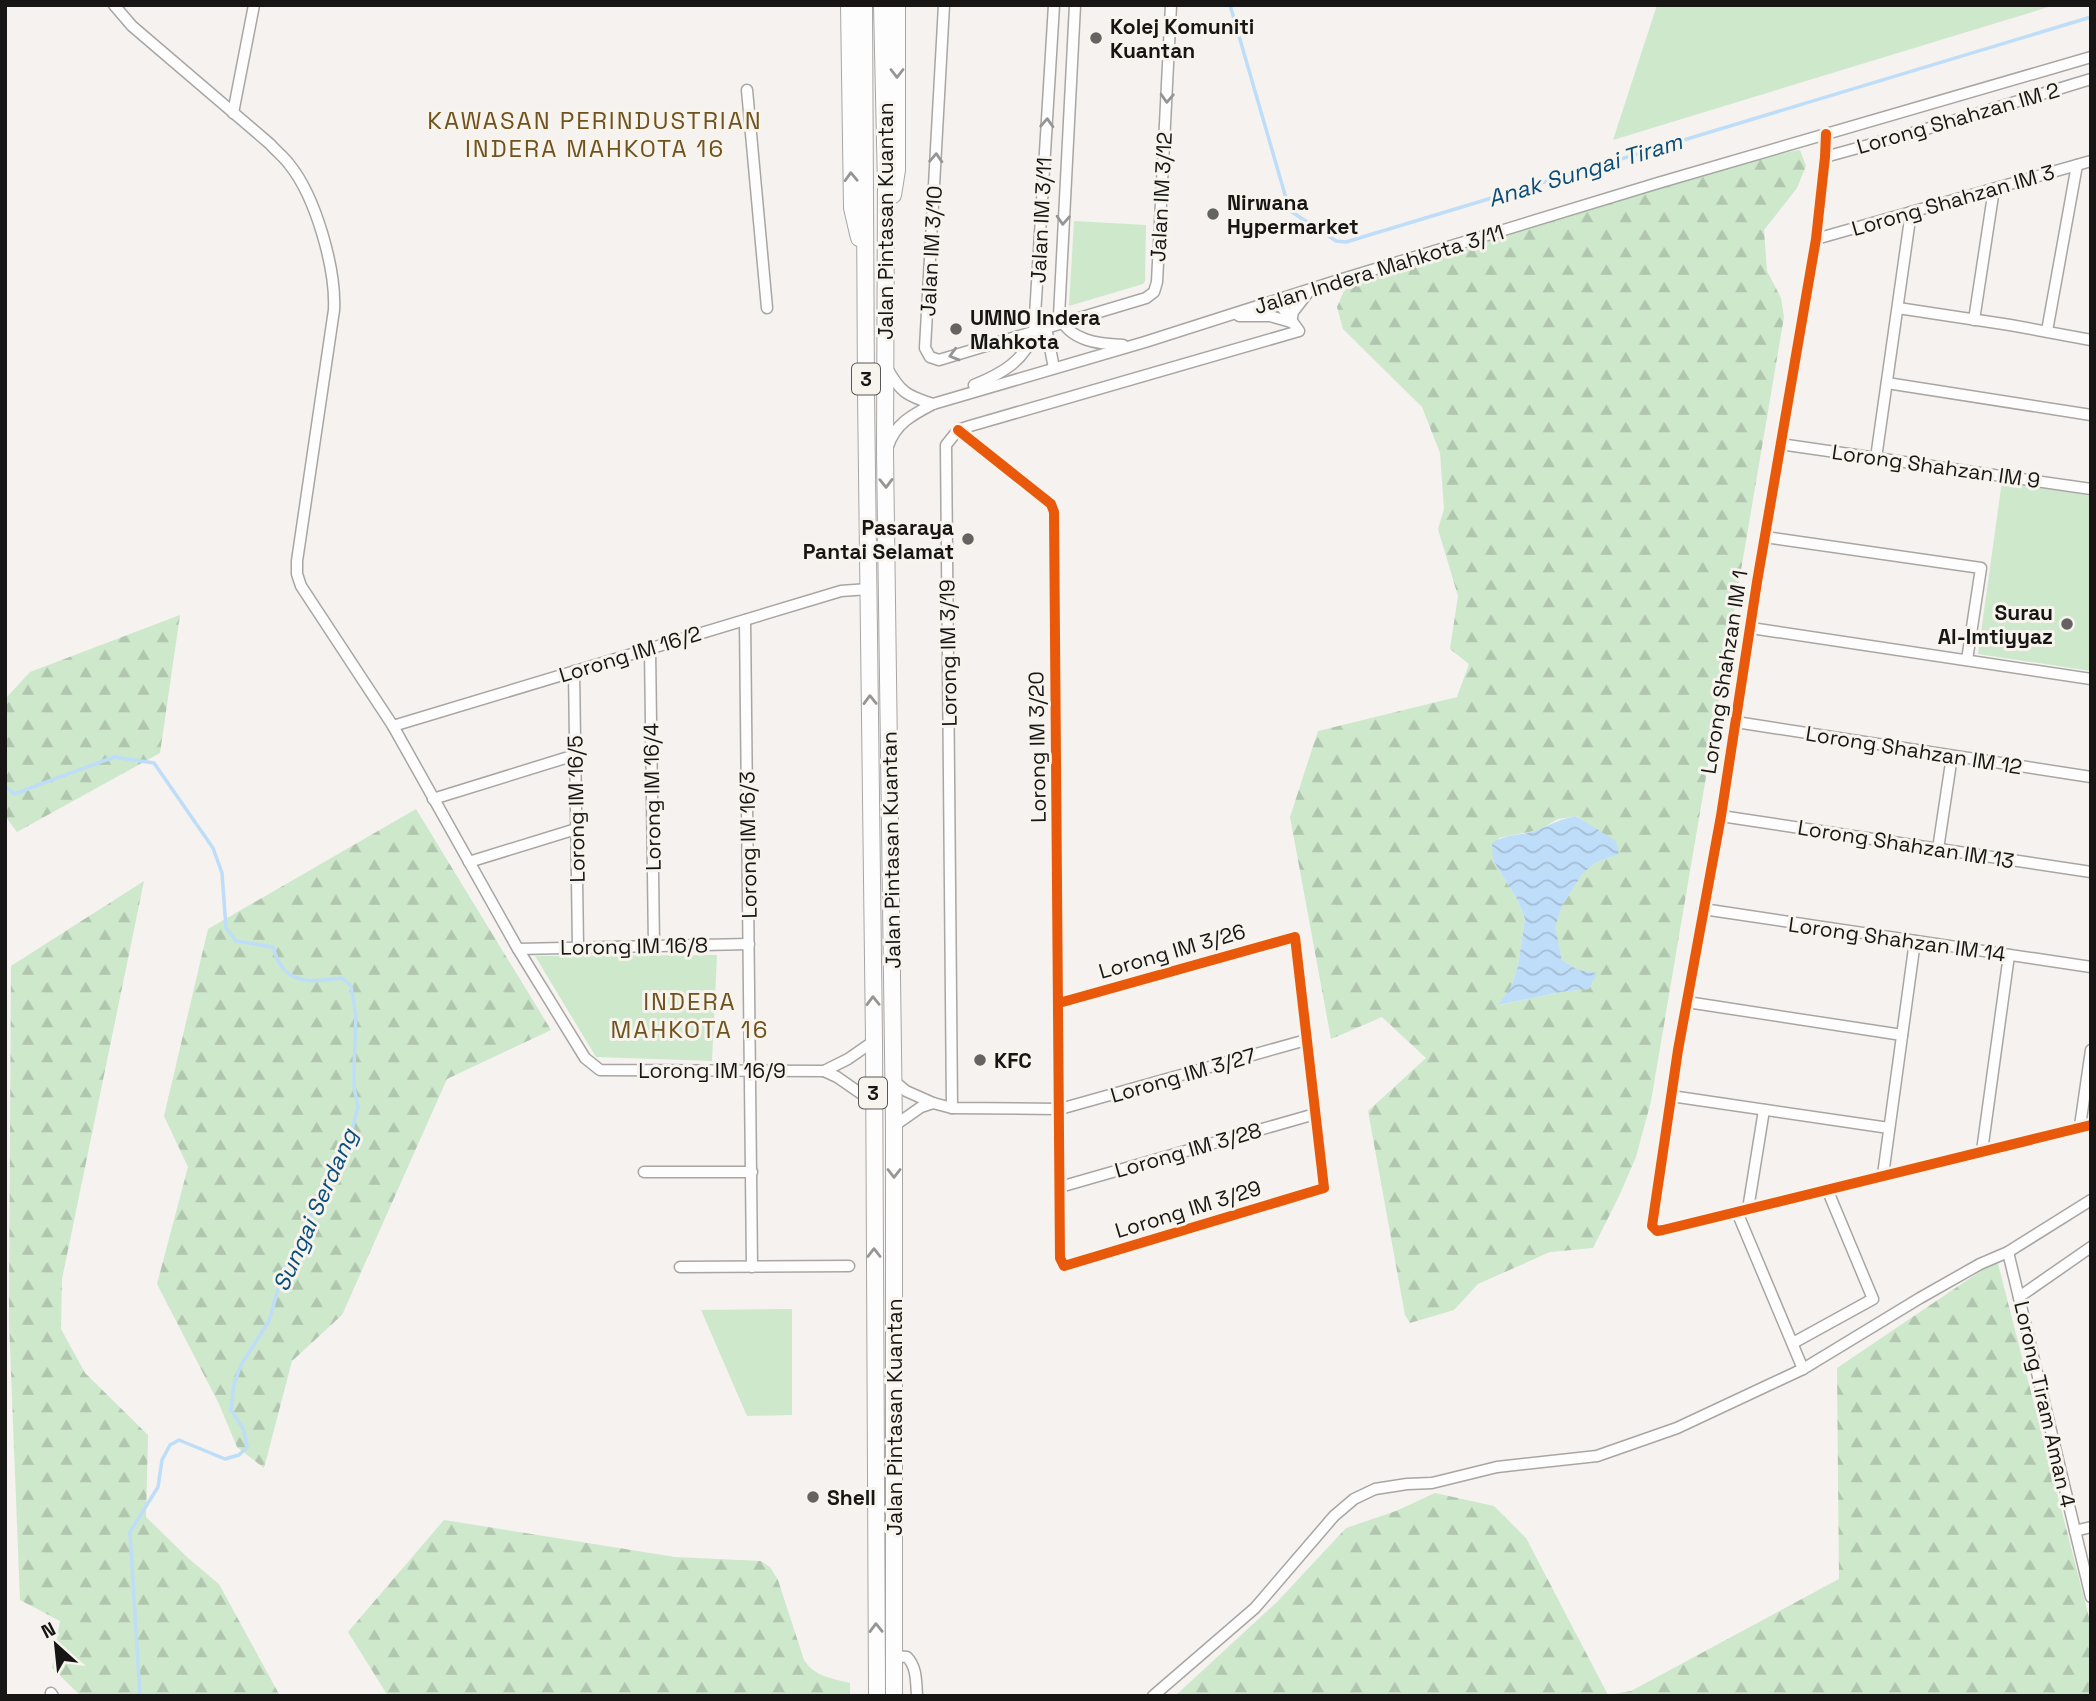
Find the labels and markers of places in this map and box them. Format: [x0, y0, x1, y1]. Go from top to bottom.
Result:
place label: Kolej Komuniti Kuantan [1110, 13, 1254, 64]
marker: Kolej Komuniti Kuantan [1088, 30, 1104, 46]
place label: Nirwana Hypermarket [1227, 189, 1359, 240]
marker: Nirwana Hypermarket [1205, 206, 1221, 222]
place label: UMNO Indera Mahkota [970, 304, 1100, 355]
marker: UMNO Indera Mahkota [948, 321, 964, 337]
place label: Pasaraya Pantai Selamat [803, 514, 954, 565]
marker: Pasaraya Pantai Selamat [960, 531, 976, 547]
place label: Surau Al-Imtiyyaz [1938, 599, 2053, 650]
marker: Surau Al-Imtiyyaz [2059, 616, 2075, 632]
place label: KFC [994, 1047, 1032, 1074]
marker: KFC [972, 1052, 988, 1068]
place label: Shell [827, 1484, 876, 1511]
marker: Shell [805, 1489, 821, 1505]

